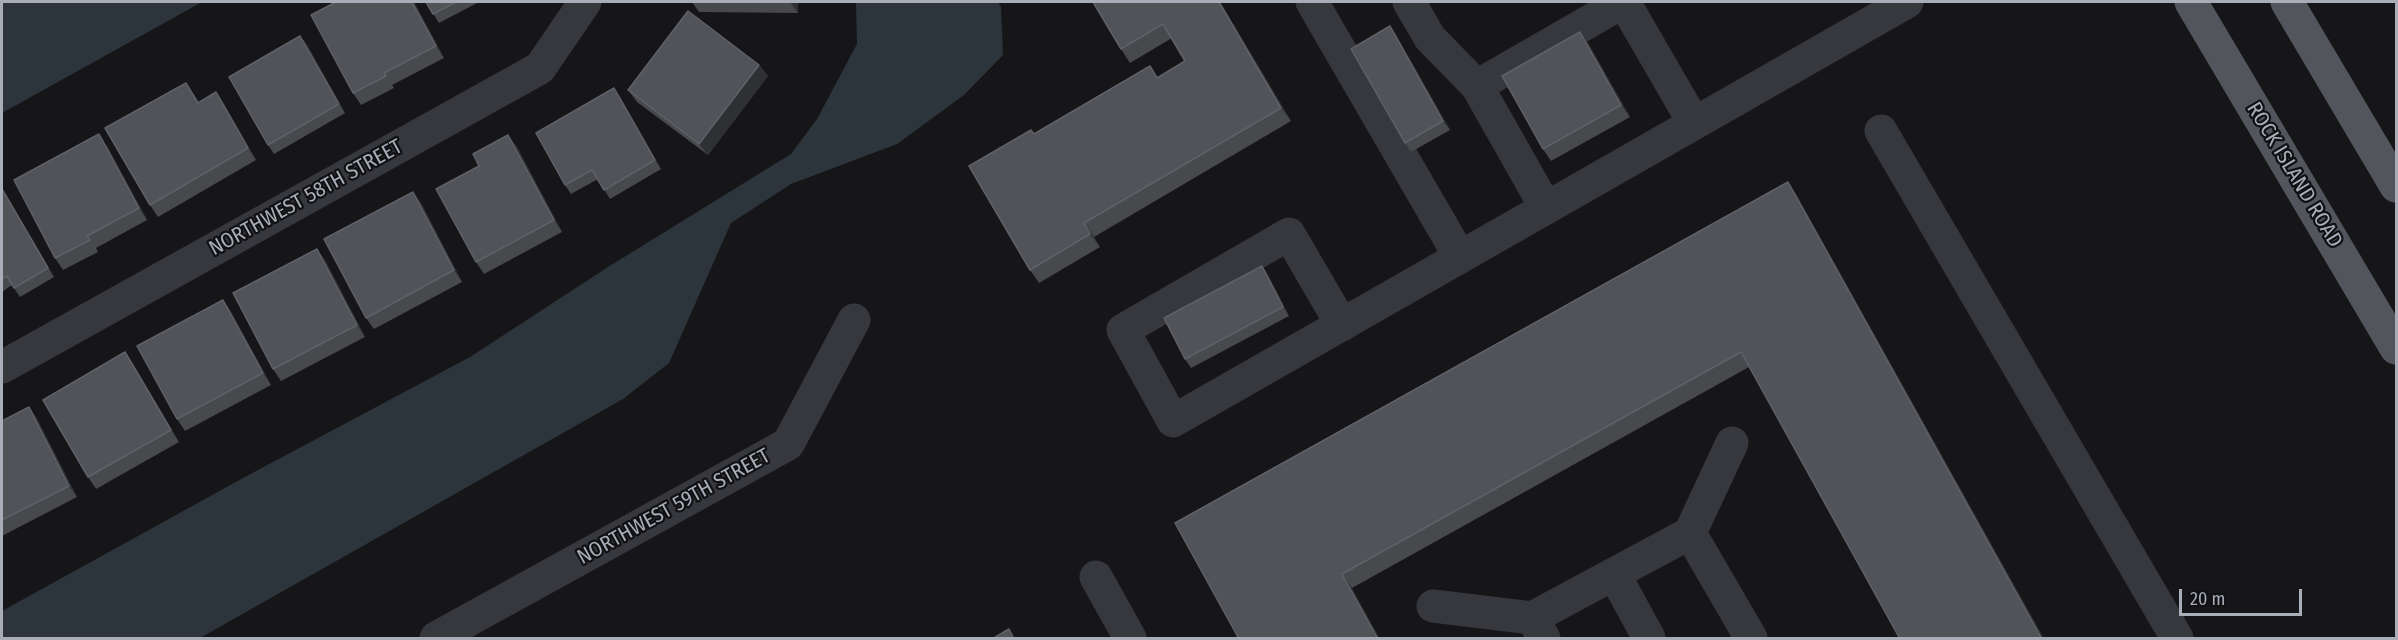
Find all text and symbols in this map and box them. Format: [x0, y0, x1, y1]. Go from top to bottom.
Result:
street label: ROCK ISLAND ROAD [2241, 98, 2347, 252]
street label: NORTHWEST 58TH STREET [205, 134, 407, 262]
street label: NORTHWEST 59TH STREET [573, 444, 775, 570]
scale bar [2182, 577, 2305, 615]
text: 20 m [2190, 588, 2225, 610]

